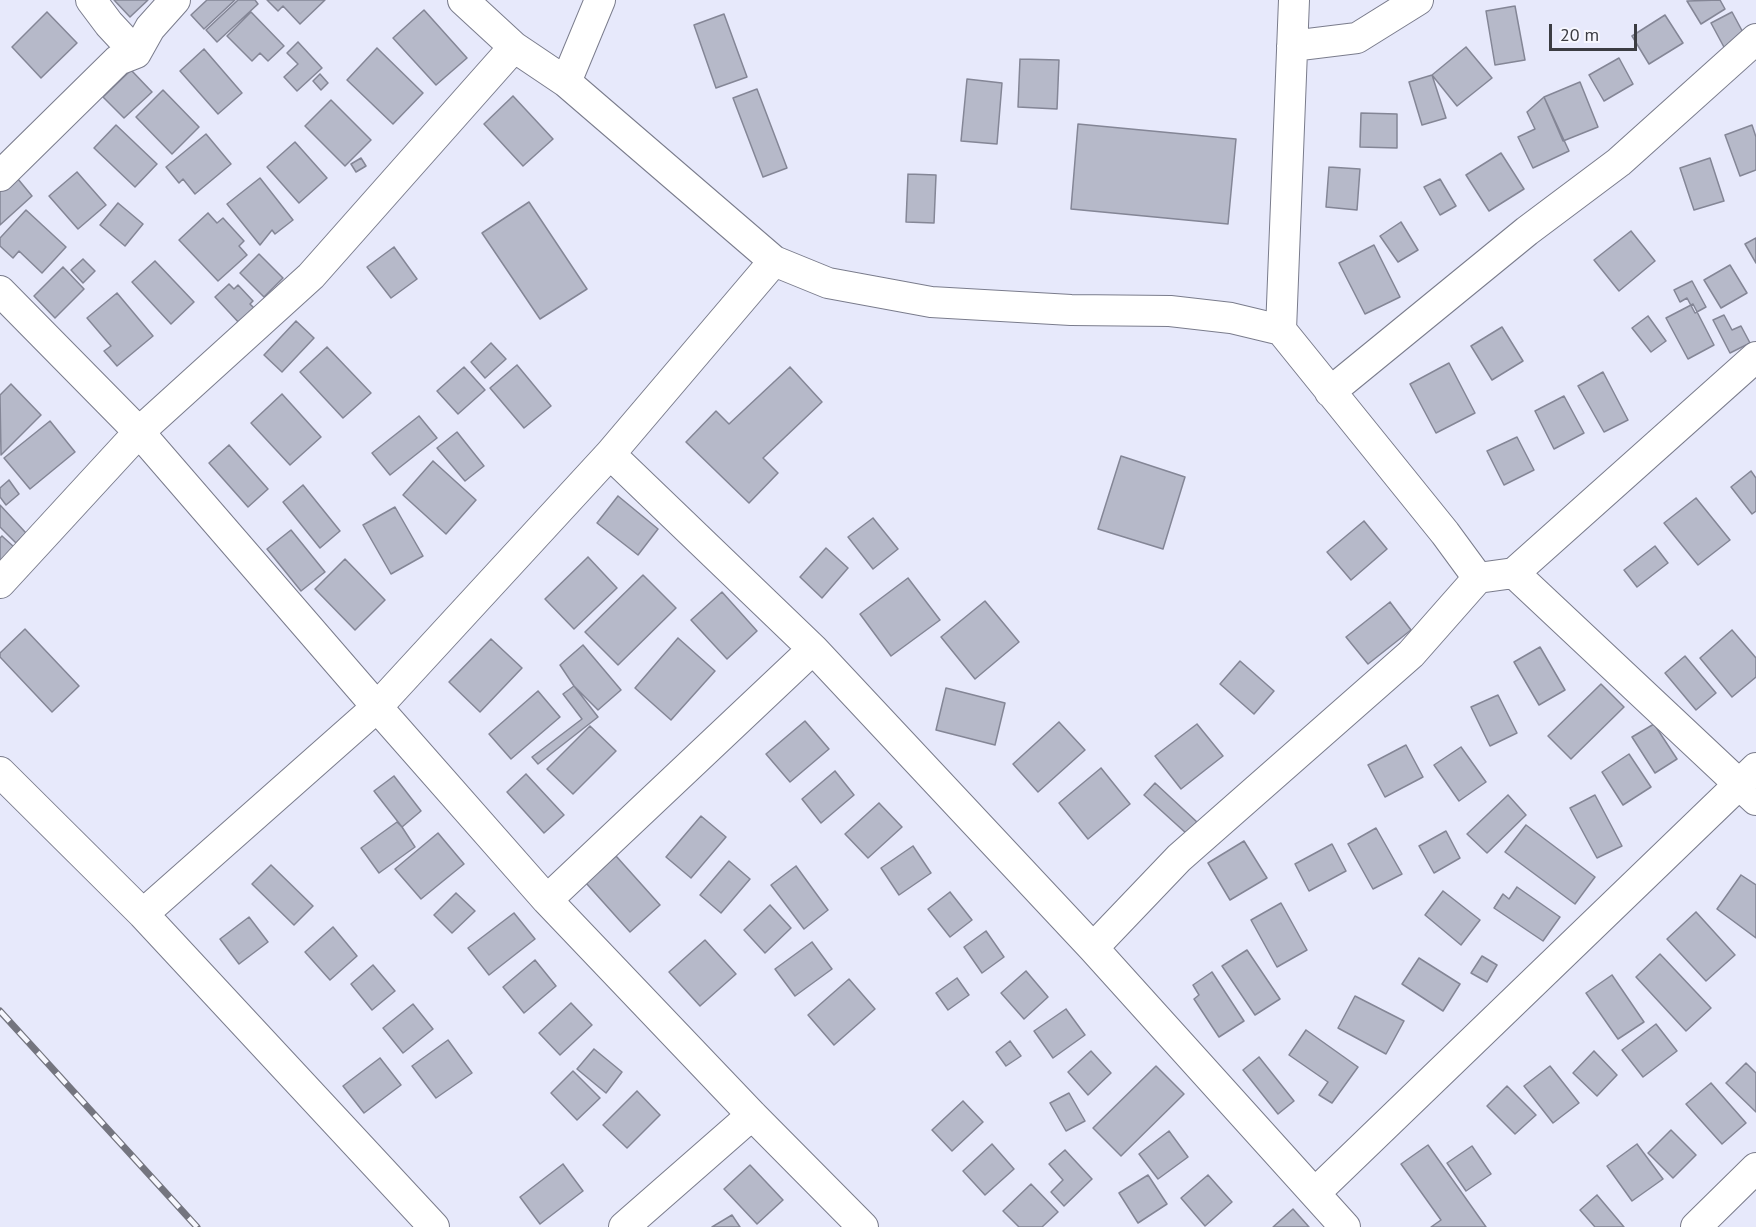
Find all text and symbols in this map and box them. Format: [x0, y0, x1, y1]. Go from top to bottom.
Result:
scale bar [1552, 12, 1640, 50]
text: 20 m [1560, 23, 1599, 46]

